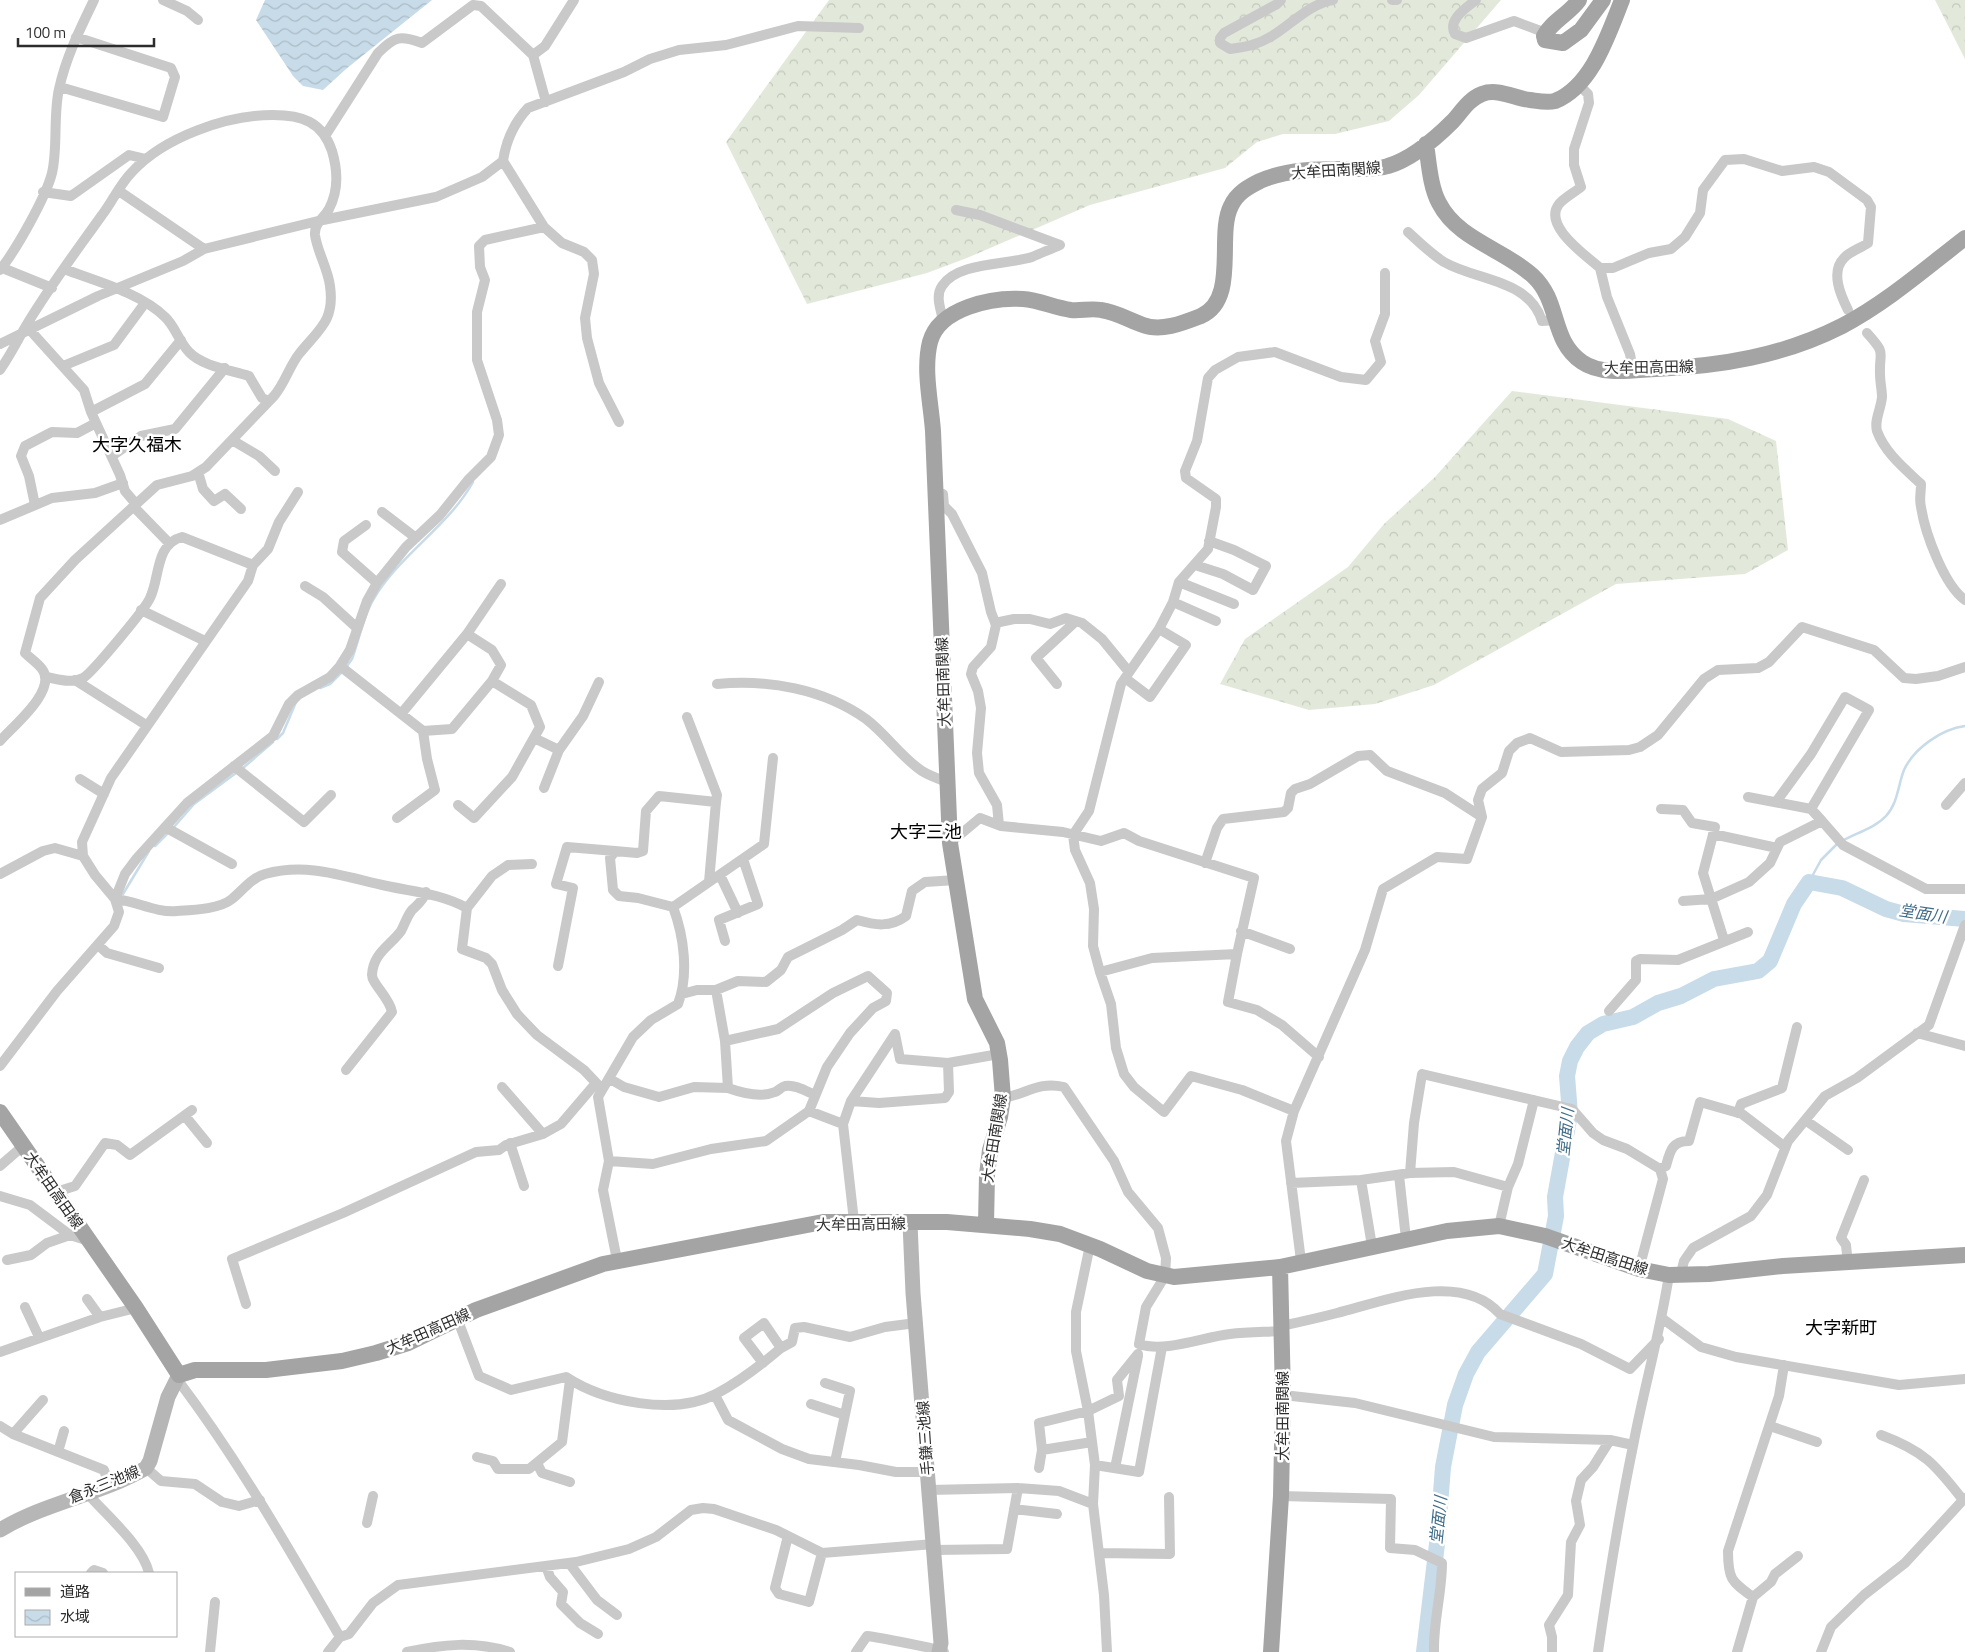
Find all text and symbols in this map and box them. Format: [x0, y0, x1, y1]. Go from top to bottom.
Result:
scale bar [18, 15, 154, 47]
text: 100 m [25, 21, 66, 44]
street label: 大牟田南関線 [1290, 155, 1382, 185]
street label: 大牟田高田線 [1604, 355, 1694, 379]
district label: 大字久福木 [92, 431, 182, 458]
street label: 大牟田南関線 [930, 637, 956, 727]
district label: 大字三池 [890, 818, 962, 845]
water label: 堂面川 [1897, 897, 1951, 929]
street label: 大牟田南関線 [976, 1092, 1012, 1184]
water label: 堂面川 [1551, 1105, 1580, 1157]
street label: 大牟田高田線 [19, 1147, 89, 1233]
street label: 大牟田高田線 [816, 1212, 906, 1236]
street label: 大牟田高田線 [1559, 1231, 1651, 1281]
street label: 大牟田高田線 [382, 1302, 474, 1360]
district label: 大字新町 [1805, 1314, 1877, 1341]
street label: 大牟田南関線 [1271, 1371, 1294, 1461]
street label: 手鎌三池線 [911, 1400, 939, 1476]
street label: 倉永三池線 [65, 1459, 143, 1509]
water label: 堂面川 [1424, 1493, 1453, 1545]
legend [15, 1572, 178, 1637]
text: 道路 [60, 1580, 90, 1603]
text: 水域 [60, 1605, 90, 1628]

